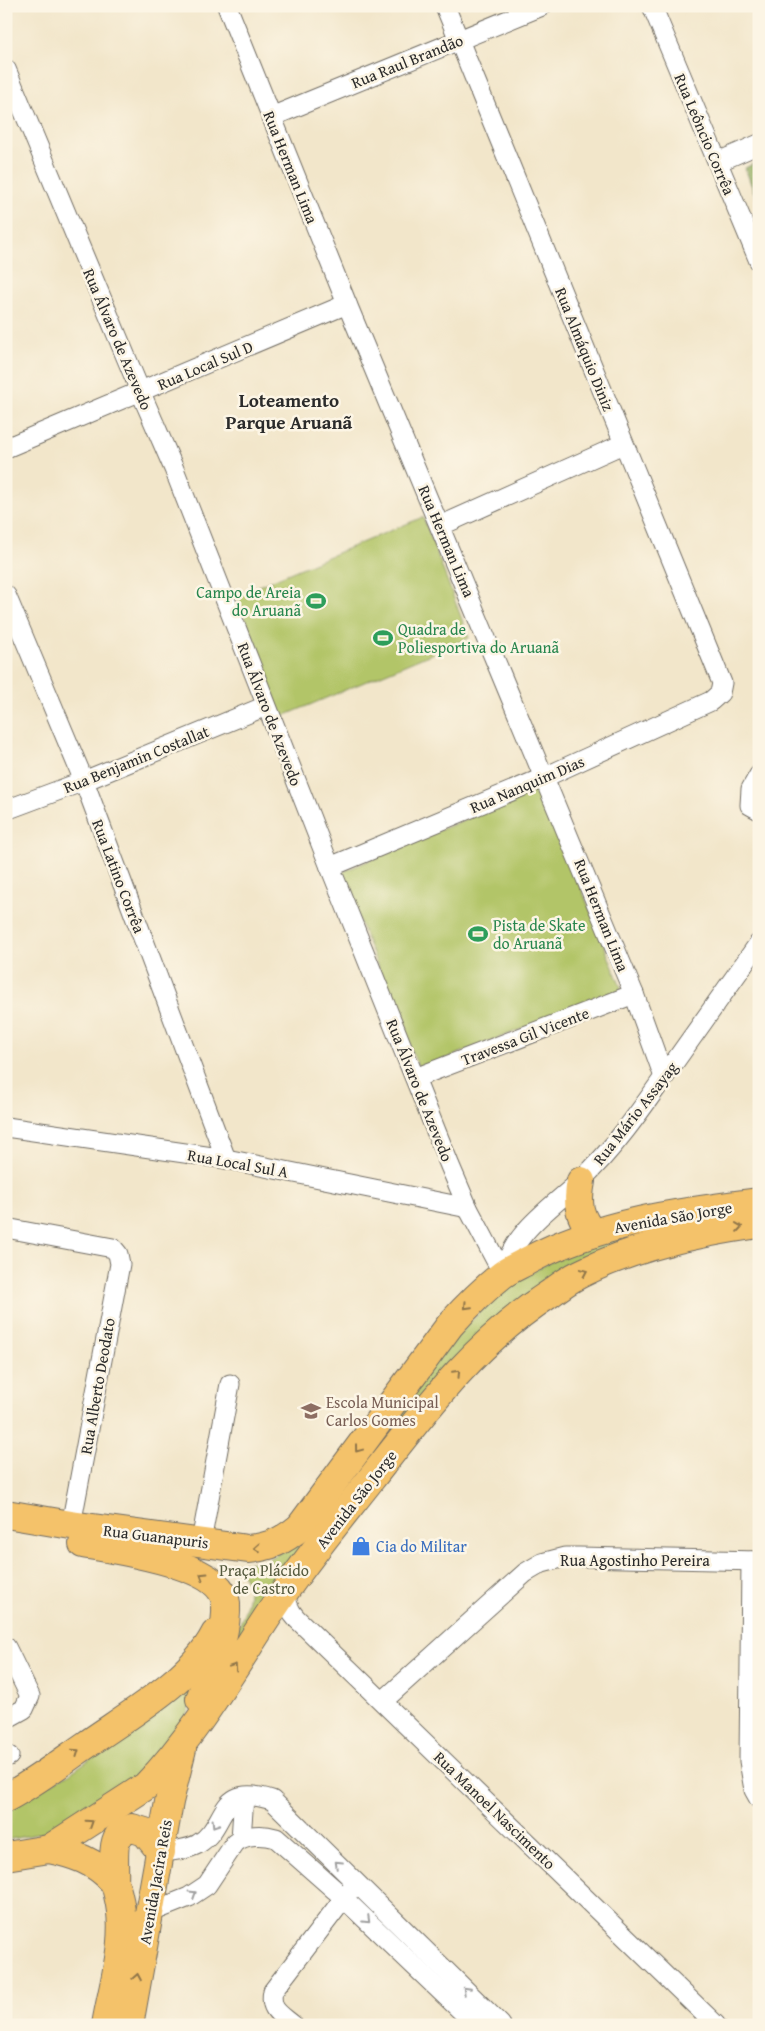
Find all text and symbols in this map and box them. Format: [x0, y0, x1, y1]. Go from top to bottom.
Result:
street label: Rua Raul Brandão [347, 28, 467, 94]
street label: Rua Leôncio Corrêa [669, 70, 742, 199]
street label: Rua Herman Lima [257, 107, 325, 227]
street label: Rua Álvaro de Azevedo [77, 264, 159, 414]
street label: Rua Almáquio Diniz [549, 283, 621, 415]
street label: Rua Local Sul D [153, 334, 257, 396]
district label: Loteamento Parque Aruanã [226, 386, 353, 436]
street label: Rua Herman Lima [413, 481, 482, 601]
place label: Campo de Areia do Aruanã [196, 580, 301, 622]
sports icon: Campo de Areia do Aruanã [305, 590, 327, 612]
place label: Quadra de Poliesportiva do Aruanã [398, 617, 560, 659]
sports icon: Quadra de Poliesportiva do Aruanã [372, 627, 394, 649]
street label: Rua Álvaro de Azevedo [232, 639, 308, 789]
street label: Rua Benjamin Costallat [60, 719, 213, 799]
street label: Rua Nanquim Dias [466, 749, 588, 819]
street label: Rua Latino Corrêa [86, 816, 152, 937]
street label: Rua Herman Lima [568, 855, 636, 975]
place label: Pista de Skate do Aruanã [493, 913, 585, 955]
sports icon: Pista de Skate do Aruanã [467, 923, 489, 945]
street label: Travessa Gil Vicente [458, 1001, 592, 1071]
street label: Rua Álvaro de Azevedo [380, 1015, 460, 1165]
street label: Rua Mário Assayag [587, 1056, 683, 1170]
street label: Rua Local Sul A [186, 1142, 290, 1184]
street label: Avenida São Jorge [612, 1195, 734, 1239]
one-way arrow [736, 1222, 744, 1233]
one-way arrow [579, 1268, 588, 1279]
one-way arrow [464, 1301, 473, 1310]
street label: Rua Alberto Deodato [73, 1316, 121, 1456]
one-way arrow [451, 1369, 460, 1378]
place label: Escola Municipal Carlos Gomes [326, 1390, 439, 1432]
school or university icon: Escola Municipal Carlos Gomes [300, 1400, 322, 1422]
one-way arrow [355, 1443, 363, 1452]
street label: Avenida São Jorge [310, 1445, 402, 1553]
street label: Rua Guanapuris [102, 1518, 210, 1554]
place label: Cia do Militar [376, 1534, 467, 1558]
shop icon: Cia do Militar [350, 1535, 372, 1557]
one-way arrow [253, 1542, 261, 1553]
street label: Rua Agostinho Pereira [560, 1548, 710, 1572]
park label: Praça Plácido de Castro [219, 1558, 309, 1600]
one-way arrow [199, 1573, 208, 1583]
one-way arrow [228, 1664, 237, 1673]
street label: Rua Manoel Nascimento [429, 1745, 561, 1875]
one-way arrow [70, 1749, 80, 1758]
street label: Avenida Jacira Reis [132, 1818, 178, 1946]
one-way arrow [212, 1819, 222, 1828]
one-way arrow [84, 1820, 94, 1829]
one-way arrow [335, 1861, 344, 1870]
one-way arrow [188, 1890, 197, 1900]
one-way arrow [361, 1914, 370, 1923]
one-way arrow [132, 1972, 142, 1981]
one-way arrow [463, 1987, 472, 1996]

